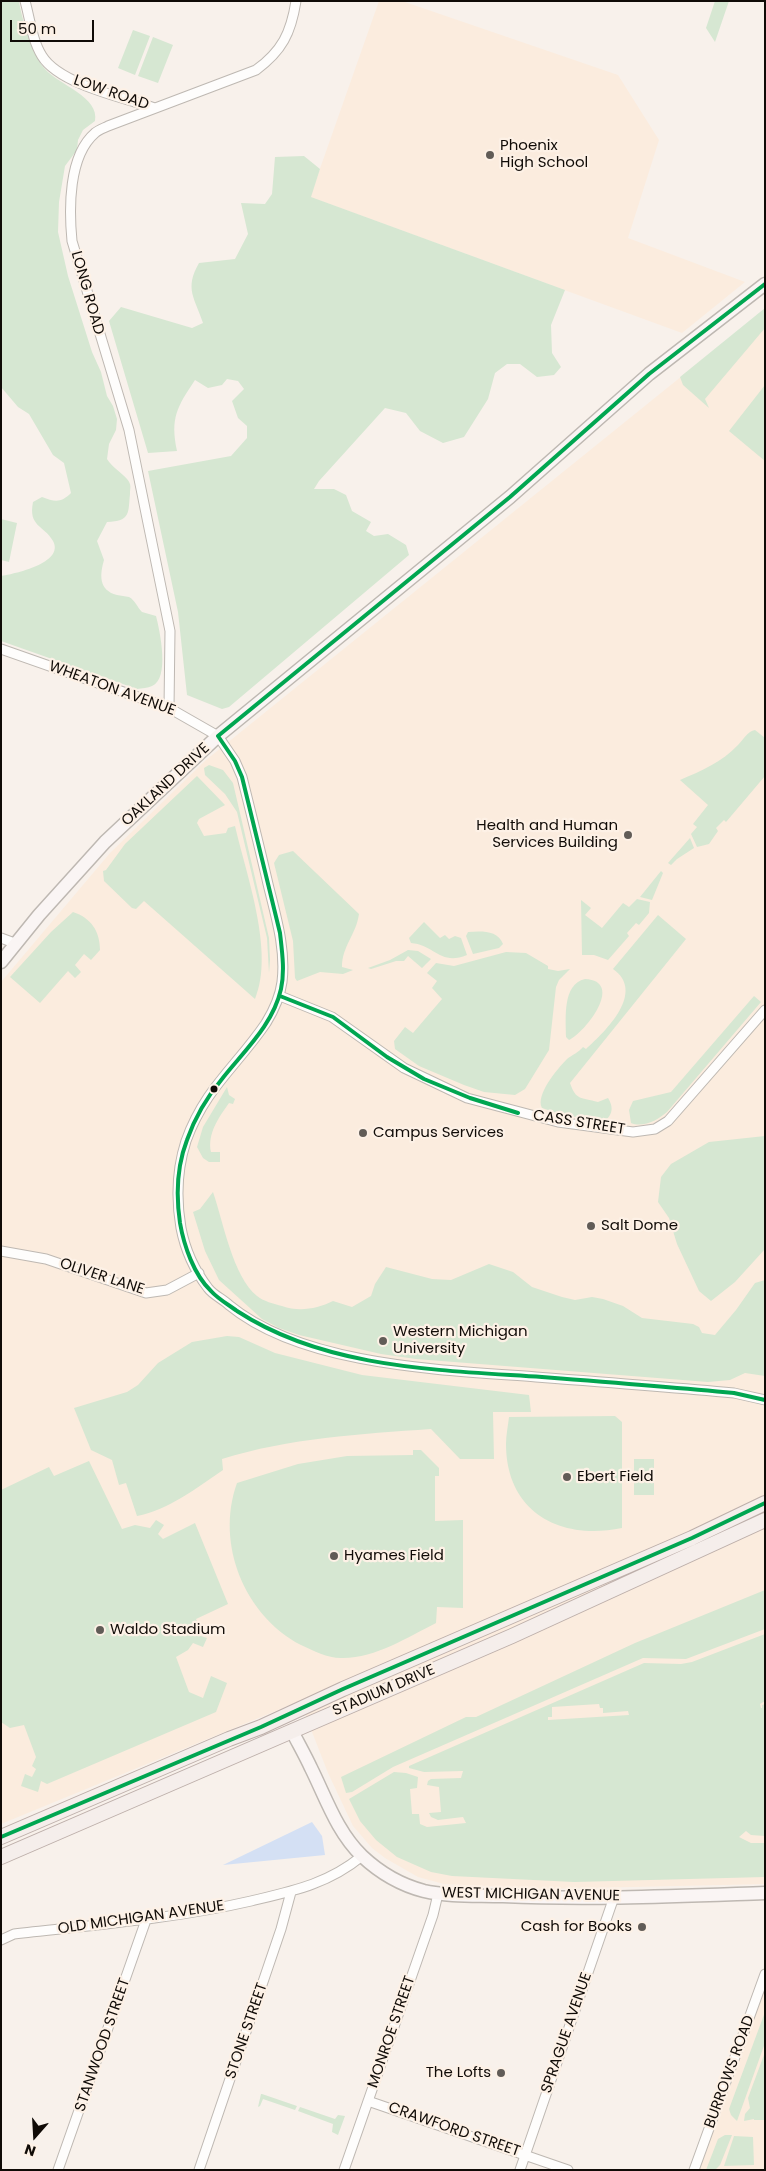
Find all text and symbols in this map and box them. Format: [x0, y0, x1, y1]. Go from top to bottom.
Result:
scale bar [12, 10, 96, 42]
text: 50 m [18, 18, 56, 39]
street label: LOW ROAD [71, 72, 151, 114]
place label: Phoenix High School [500, 137, 588, 172]
marker: Phoenix High School [484, 149, 496, 161]
street label: LONG ROAD [66, 249, 108, 337]
street label: WHEATON AVENUE [46, 658, 178, 720]
street label: OAKLAND DRIVE [118, 740, 214, 830]
place label: Health and Human Services Building [476, 817, 618, 852]
marker: Health and Human Services Building [622, 829, 634, 841]
unlabelled marker [209, 1084, 219, 1094]
street label: CASS STREET [532, 1107, 626, 1139]
place label: Campus Services [373, 1124, 504, 1142]
marker: Campus Services [357, 1127, 369, 1139]
place label: Salt Dome [601, 1217, 678, 1235]
marker: Salt Dome [585, 1220, 597, 1232]
street label: OLIVER LANE [57, 1255, 147, 1299]
place label: Western Michigan University [393, 1323, 528, 1358]
marker: Western Michigan University [377, 1335, 389, 1347]
place label: Ebert Field [577, 1468, 654, 1486]
marker: Ebert Field [561, 1471, 573, 1483]
place label: Hyames Field [344, 1547, 444, 1565]
marker: Hyames Field [328, 1550, 340, 1562]
place label: Waldo Stadium [110, 1621, 225, 1639]
marker: Waldo Stadium [94, 1624, 106, 1636]
street label: STADIUM DRIVE [330, 1661, 438, 1721]
street label: WEST MICHIGAN AVENUE [442, 1884, 620, 1906]
street label: OLD MICHIGAN AVENUE [57, 1897, 225, 1939]
place label: Cash for Books [521, 1918, 632, 1936]
marker: Cash for Books [636, 1921, 648, 1933]
street label: SPRAGUE AVENUE [538, 1970, 596, 2096]
street label: MONROE STREET [364, 1974, 420, 2090]
street label: STANWOOD STREET [72, 1976, 134, 2114]
street label: STONE STREET [222, 1981, 272, 2081]
street label: BURROWS ROAD [701, 2013, 759, 2131]
place label: The Lofts [426, 2064, 491, 2082]
marker: The Lofts [495, 2067, 507, 2079]
street label: CRAWFORD STREET [386, 2099, 522, 2161]
north arrow [10, 2111, 60, 2161]
text: N [22, 2139, 38, 2161]

